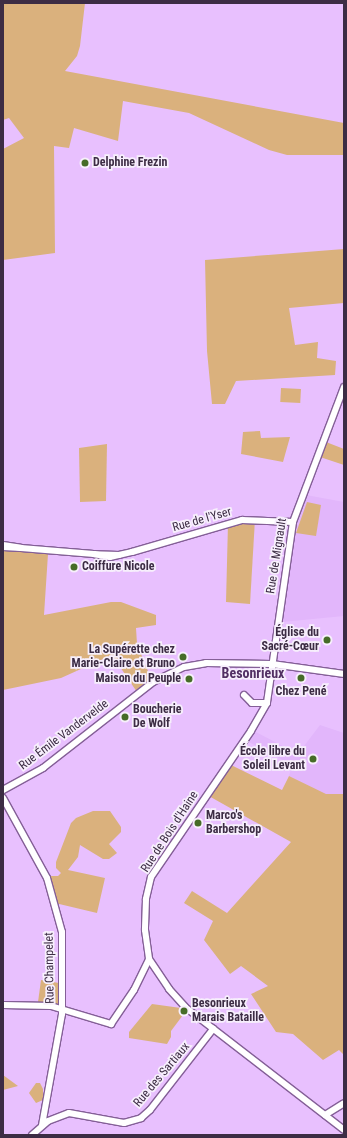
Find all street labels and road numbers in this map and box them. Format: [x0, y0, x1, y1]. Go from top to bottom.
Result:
street label: Rue de l'Yser [171, 505, 233, 535]
street label: Rue de Mignault [264, 517, 290, 595]
street label: Rue Émile Vandervelde [17, 697, 111, 773]
street label: Rue de Bois d'Haine [138, 789, 202, 875]
street label: Rue Champelet [42, 932, 58, 1004]
street label: Rue des Sartiaux [131, 1040, 193, 1110]

